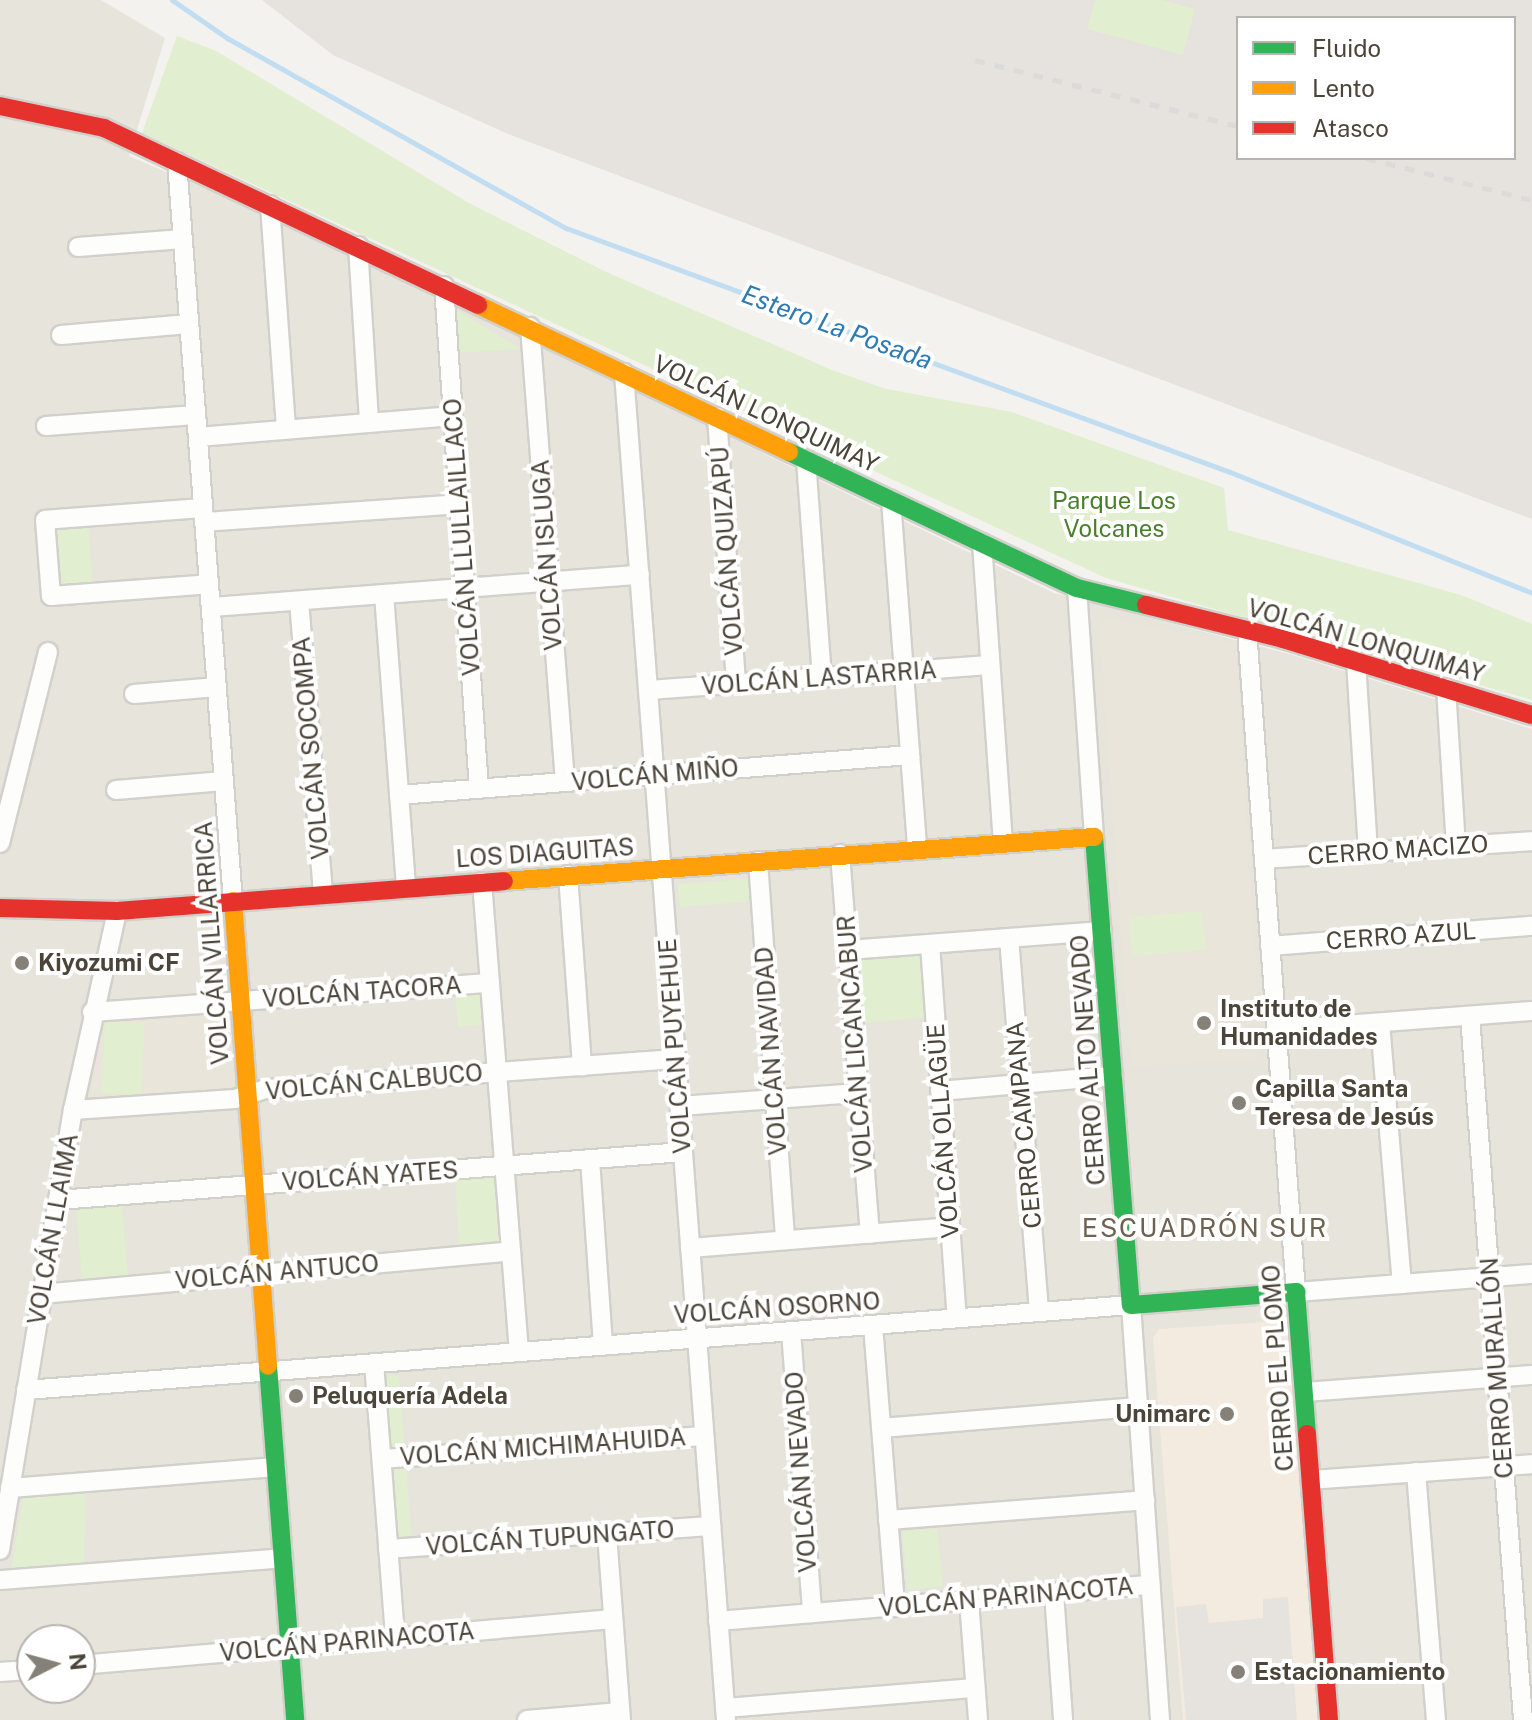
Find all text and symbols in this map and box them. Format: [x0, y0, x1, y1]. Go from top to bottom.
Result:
legend [1236, 16, 1516, 160]
text: Fluido [1312, 34, 1381, 62]
text: Lento [1312, 74, 1375, 102]
text: Atasco [1312, 114, 1389, 142]
water label: Estero La Posada [737, 278, 937, 376]
street label: VOLCÁN LONQUIMAY [649, 349, 883, 479]
street label: VOLCÁN LLULLAILLACO [438, 397, 486, 677]
street label: VOLCÁN QUIZAPÚ [705, 445, 749, 657]
street label: VOLCÁN ISLUGA [526, 458, 568, 652]
park label: Parque Los Volcanes [1052, 487, 1176, 543]
street label: VOLCÁN LONQUIMAY [1244, 593, 1488, 689]
street label: VOLCÁN SOCOMPA [287, 635, 335, 861]
street label: VOLCÁN LASTARRIA [700, 655, 938, 701]
street label: VOLCÁN MIÑO [570, 753, 740, 797]
street label: VOLCÁN VILLARRICA [189, 820, 235, 1066]
street label: CERRO MACIZO [1307, 829, 1489, 871]
street label: LOS DIAGUITAS [455, 832, 635, 874]
street label: VOLCÁN LICANCABUR [832, 914, 878, 1174]
street label: CERRO AZUL [1325, 916, 1477, 956]
street label: CERRO ALTO NEVADO [1065, 934, 1111, 1186]
street label: VOLCÁN PUYEHUE [653, 937, 697, 1155]
street label: VOLCÁN NAVIDAD [749, 946, 793, 1156]
place label: Kiyozumi CF [38, 949, 180, 977]
marker: Kiyozumi CF [13, 954, 31, 972]
street label: VOLCÁN TACORA [261, 971, 463, 1013]
place label: Instituto de Humanidades [1220, 995, 1378, 1051]
marker: Instituto de Humanidades [1195, 1014, 1213, 1032]
street label: CERRO CAMPANA [1001, 1020, 1047, 1230]
street label: VOLCÁN OLLAGÜE [921, 1023, 965, 1239]
street label: VOLCÁN CALBUCO [264, 1058, 484, 1106]
place label: Capilla Santa Teresa de Jesús [1255, 1075, 1434, 1131]
marker: Capilla Santa Teresa de Jesús [1230, 1094, 1248, 1112]
street label: VOLCÁN LLAIMA [22, 1131, 84, 1327]
street label: VOLCÁN YATES [281, 1155, 459, 1197]
district label: ESCUADRÓN SUR [1082, 1212, 1328, 1244]
street label: VOLCÁN ANTUCO [174, 1249, 380, 1295]
street label: CERRO MURALLÓN [1475, 1257, 1519, 1479]
street label: CERRO EL PLOMO [1256, 1264, 1300, 1472]
street label: VOLCÁN OSORNO [673, 1286, 881, 1330]
street label: VOLCÁN NEVADO [780, 1370, 822, 1574]
place label: Peluquería Adela [312, 1382, 508, 1410]
marker: Peluquería Adela [287, 1387, 305, 1405]
place label: Unimarc [1115, 1400, 1211, 1428]
marker: Unimarc [1218, 1405, 1236, 1423]
street label: VOLCÁN MICHIMAHUIDA [399, 1423, 687, 1471]
street label: VOLCÁN TUPUNGATO [425, 1515, 675, 1561]
street label: VOLCÁN PARINACOTA [877, 1572, 1135, 1622]
street label: VOLCÁN PARINACOTA [218, 1617, 476, 1667]
north arrow [16, 1624, 96, 1704]
text: N [64, 1652, 92, 1672]
place label: Estacionamiento [1254, 1658, 1445, 1686]
marker: Estacionamiento [1229, 1663, 1247, 1681]

